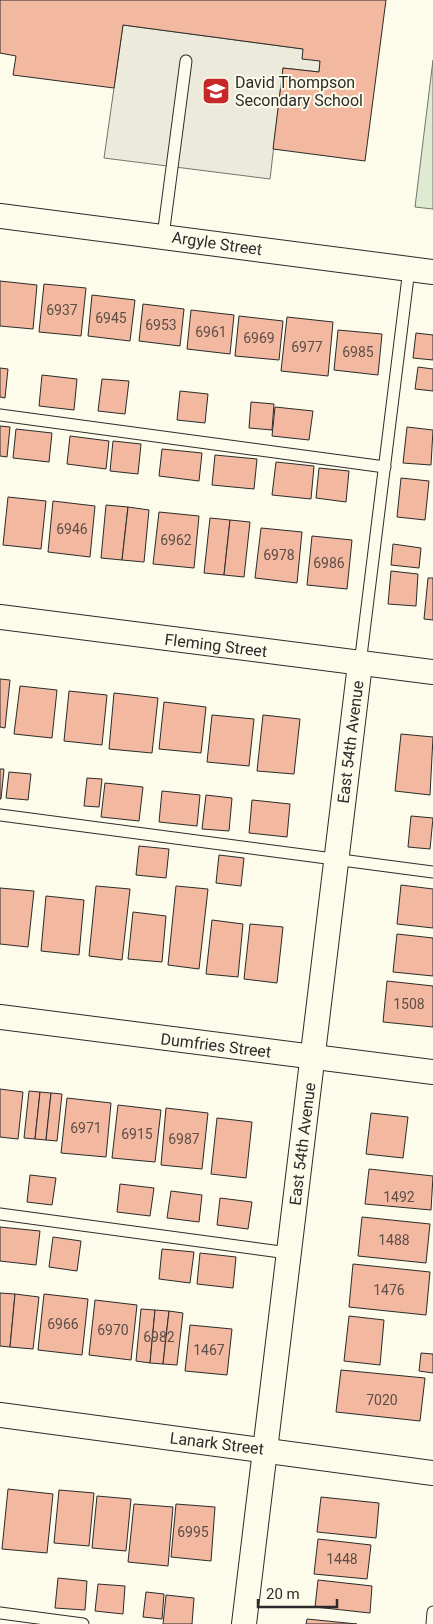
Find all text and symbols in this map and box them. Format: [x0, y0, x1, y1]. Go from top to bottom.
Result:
place label: David Thompson Secondary School [235, 73, 363, 110]
school or university icon: David Thompson Secondary School [201, 76, 231, 106]
street label: Argyle Street [171, 228, 263, 259]
house number: 6937 [46, 302, 78, 318]
house number: 6945 [95, 310, 127, 326]
house number: 6953 [145, 317, 177, 333]
house number: 6961 [195, 324, 227, 340]
house number: 6969 [243, 330, 275, 346]
house number: 6977 [291, 339, 323, 355]
house number: 6985 [342, 344, 374, 360]
house number: 6946 [56, 521, 88, 537]
house number: 6962 [160, 532, 192, 548]
house number: 6978 [263, 547, 295, 563]
house number: 6986 [313, 555, 345, 571]
street label: Fleming Street [164, 630, 268, 661]
street label: East 54th Avenue [334, 680, 367, 805]
house number: 1508 [393, 996, 425, 1012]
street label: Dumfries Street [160, 1029, 272, 1062]
street label: East 54th Avenue [286, 1082, 319, 1207]
house number: 6971 [70, 1120, 102, 1136]
house number: 6915 [121, 1126, 153, 1142]
house number: 6987 [168, 1131, 200, 1147]
house number: 1492 [383, 1189, 415, 1205]
house number: 1488 [378, 1232, 410, 1248]
house number: 1476 [373, 1282, 405, 1298]
house number: 6966 [47, 1316, 79, 1332]
house number: 6970 [97, 1322, 129, 1338]
house number: 6982 [143, 1329, 175, 1345]
house number: 1467 [193, 1342, 225, 1358]
house number: 7020 [366, 1392, 398, 1408]
street label: Lanark Street [169, 1428, 265, 1459]
house number: 6995 [177, 1524, 209, 1540]
house number: 1448 [326, 1551, 358, 1567]
scale bar [258, 1576, 337, 1608]
text: 20 m [266, 1585, 300, 1603]

